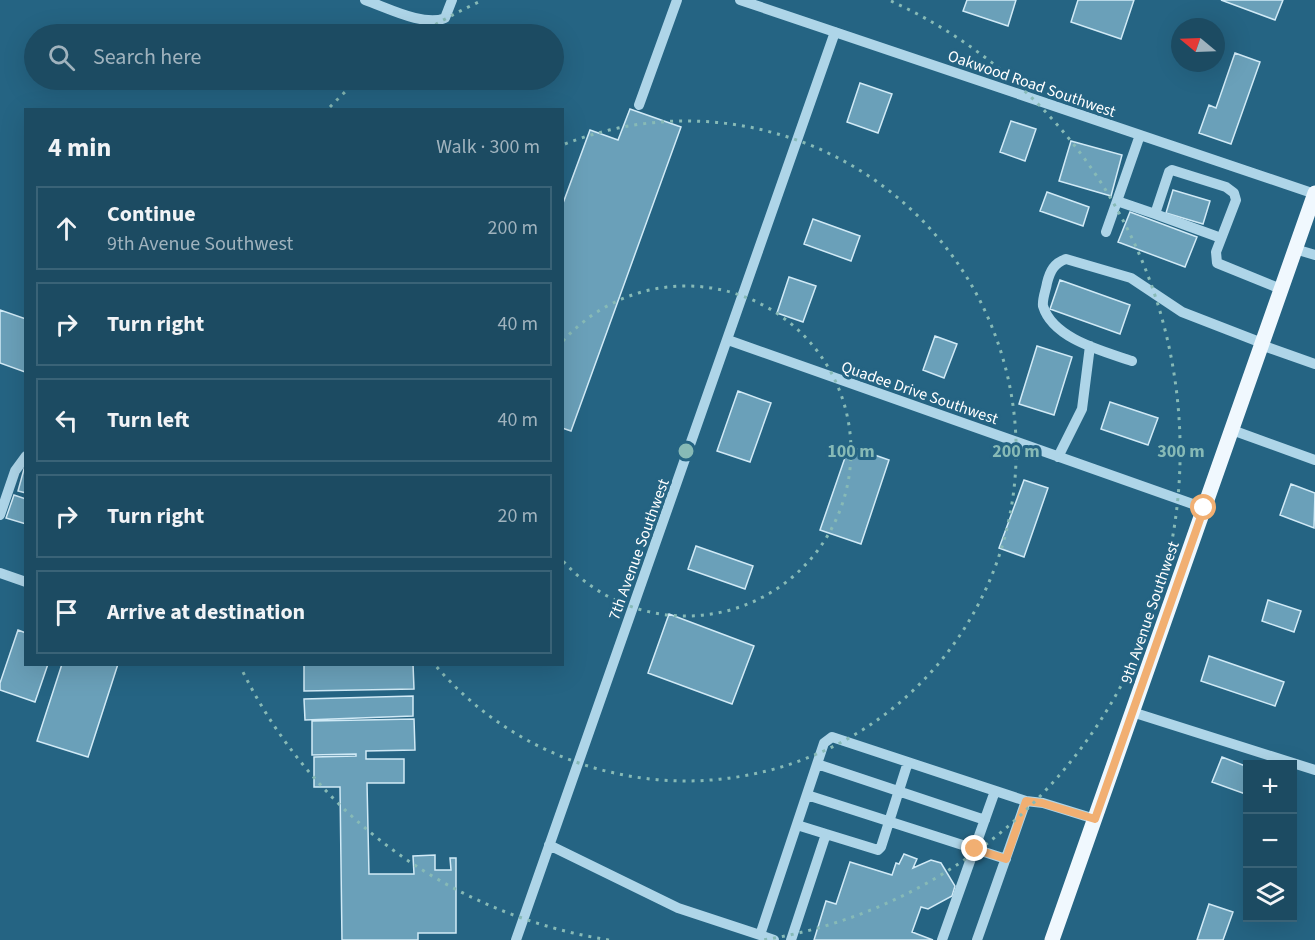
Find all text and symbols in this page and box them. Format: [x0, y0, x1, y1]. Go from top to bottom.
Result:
north arrow [1171, 18, 1225, 72]
search box [24, 24, 564, 90]
icon: search [45, 41, 78, 74]
text: Search here [93, 41, 201, 73]
street label: Oakwood Road Southwest [945, 45, 1119, 123]
text: 4 min [48, 129, 111, 166]
text: Walk · 300 m [436, 133, 540, 161]
text: Continue [107, 198, 196, 230]
icon: ahead [50, 212, 83, 245]
text: 200 m [488, 214, 538, 242]
text: 9th Avenue Southwest [107, 230, 293, 258]
icon: right [50, 308, 83, 341]
text: Turn right [107, 308, 204, 340]
text: 40 m [498, 310, 538, 338]
street label: Quadee Drive Southwest [838, 356, 1002, 430]
icon: left [50, 404, 83, 437]
text: Turn left [107, 404, 189, 436]
text: 40 m [498, 406, 538, 434]
text: 100 m [827, 439, 875, 464]
text: 200 m [992, 439, 1040, 464]
text: 300 m [1157, 439, 1205, 464]
centre of rings [676, 441, 696, 461]
street label: 7th Avenue Southwest [603, 475, 675, 623]
route start [1190, 494, 1216, 520]
icon: right [50, 500, 83, 533]
text: Turn right [107, 500, 204, 532]
text: 20 m [498, 502, 538, 530]
street label: 9th Avenue Southwest [1115, 538, 1185, 686]
icon: arrive [50, 596, 83, 629]
text: Arrive at destination [107, 596, 305, 628]
map controls [1243, 760, 1297, 922]
button: + [1243, 760, 1297, 814]
button: − [1243, 814, 1297, 868]
route end [961, 835, 987, 861]
button: layers [1243, 868, 1297, 922]

